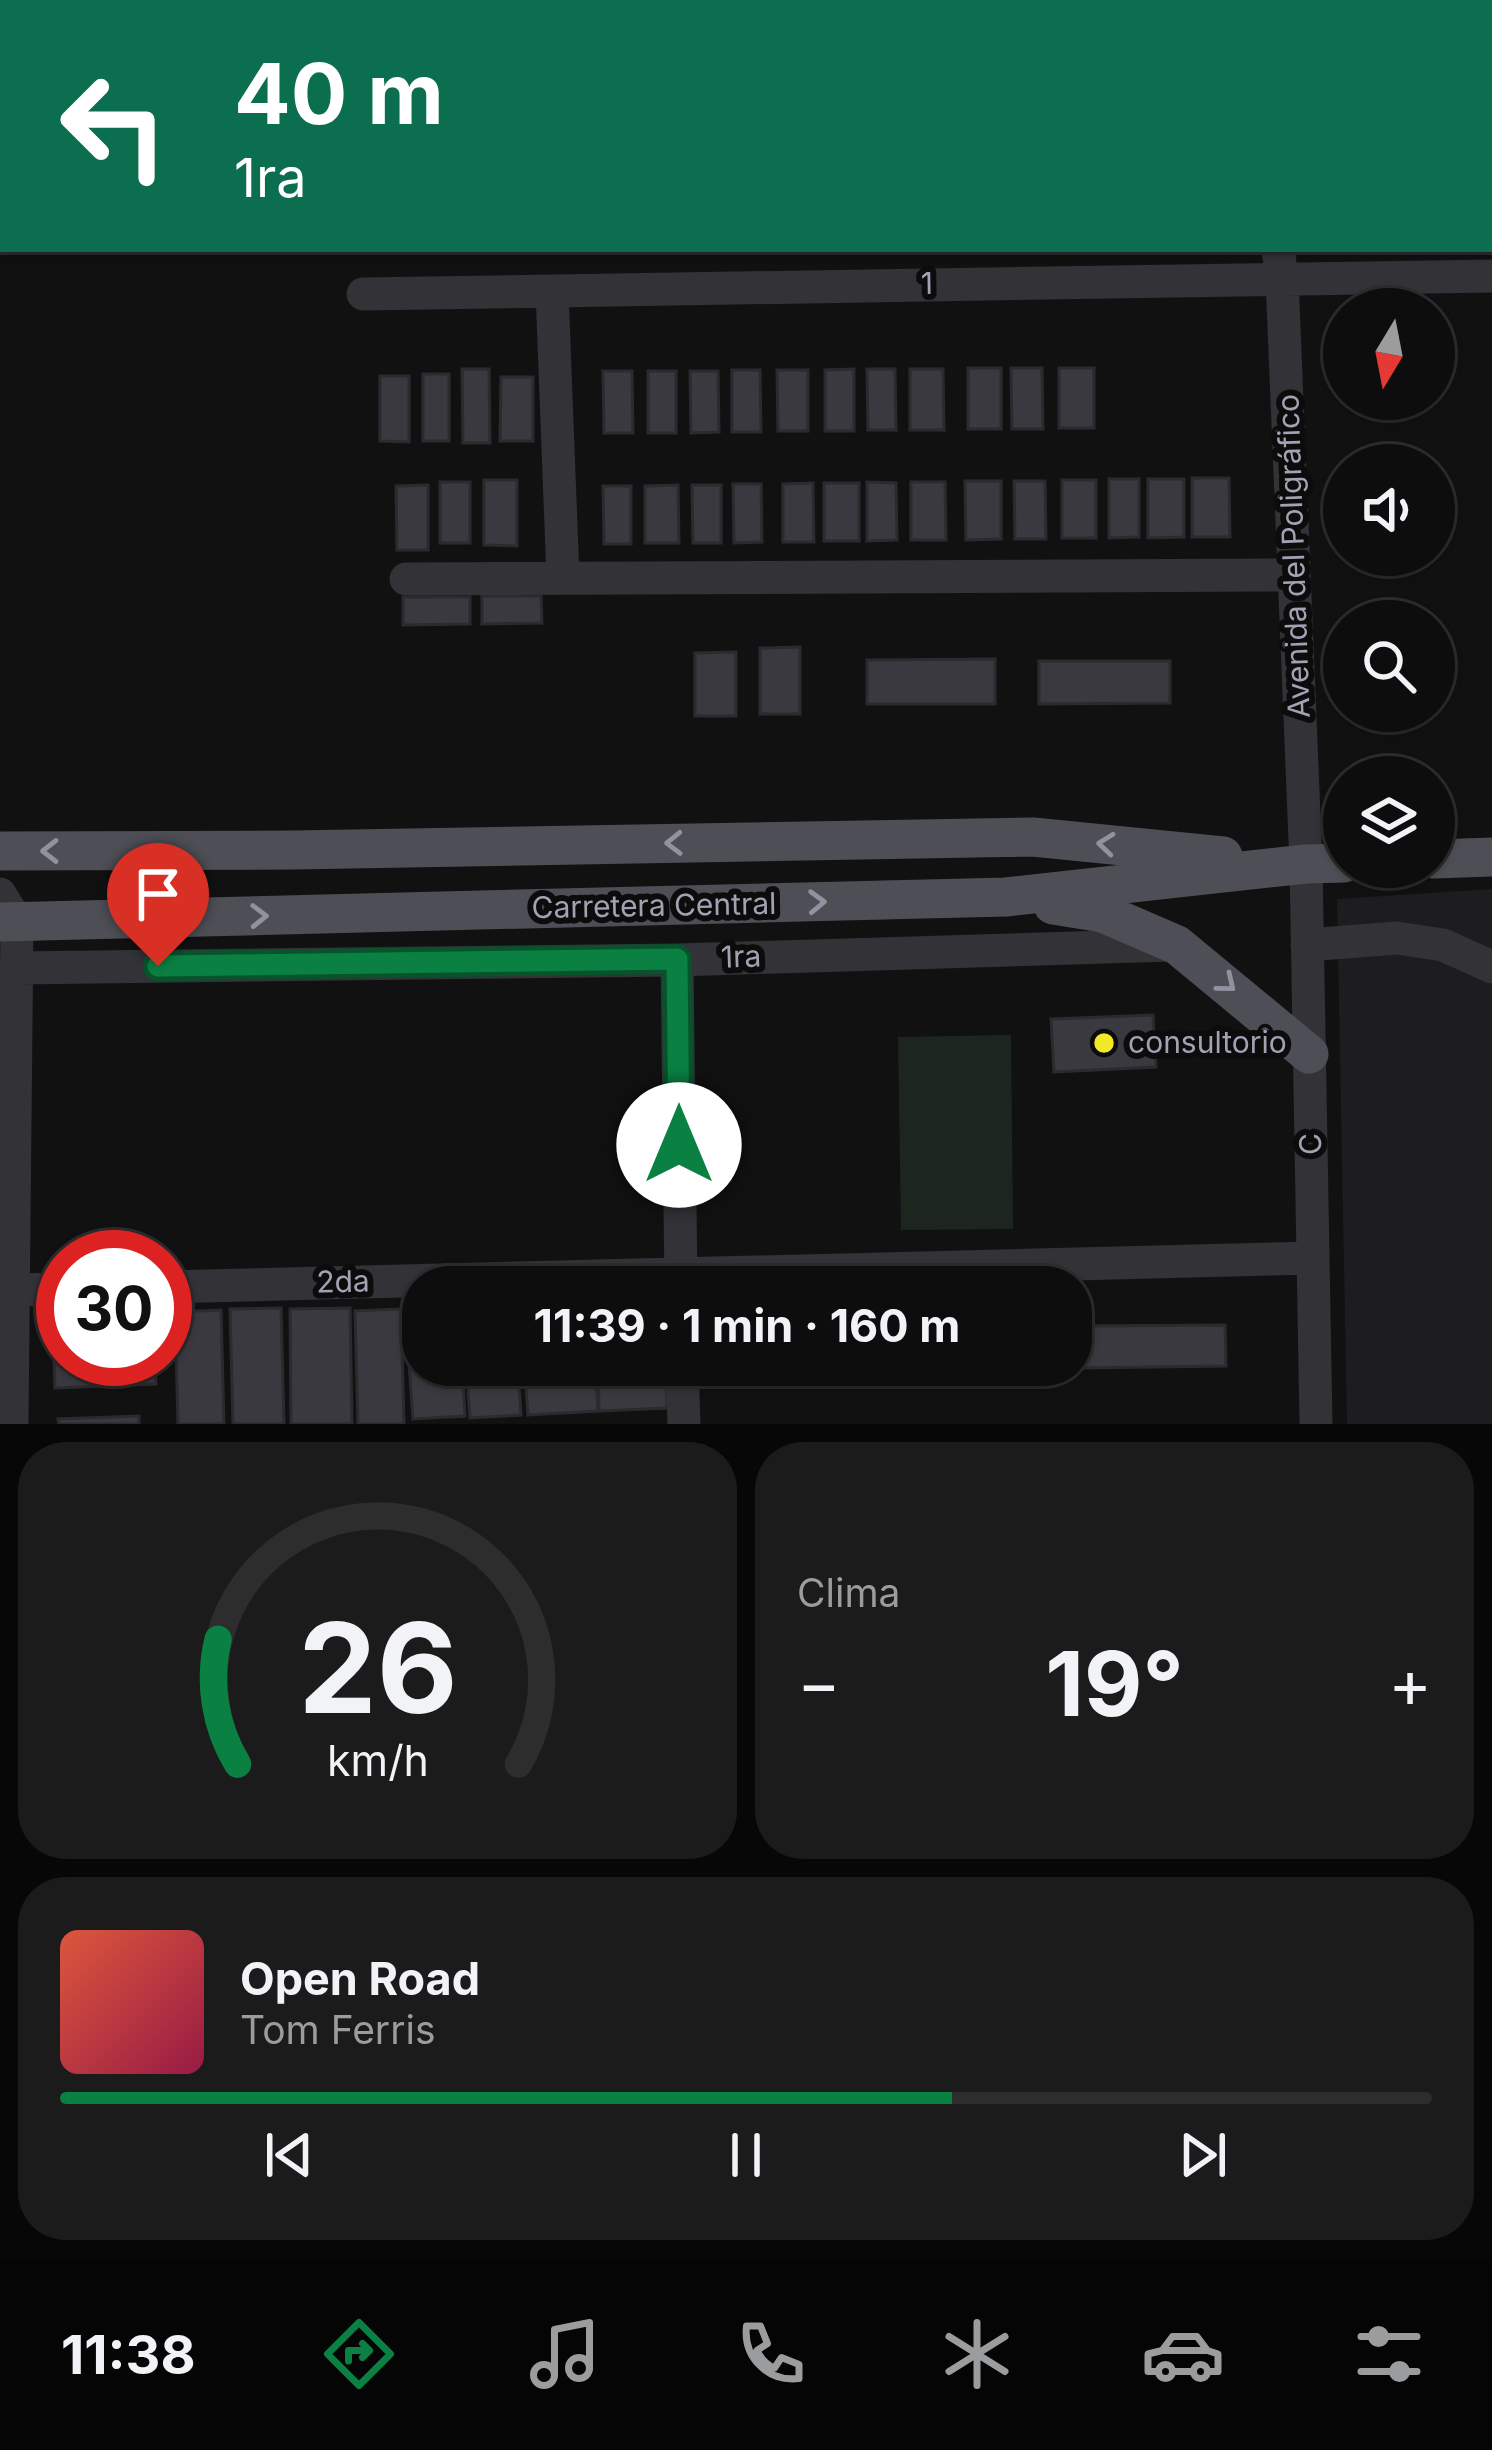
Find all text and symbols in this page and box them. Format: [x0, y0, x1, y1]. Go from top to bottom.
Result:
text: 40 m [234, 43, 444, 144]
icon: left [36, 48, 192, 204]
text: 1ra [234, 145, 307, 210]
street label: 1 [921, 265, 933, 301]
north arrow [1323, 288, 1455, 420]
map controls [1323, 288, 1455, 888]
street label: Avenida del Poligráfico [1269, 393, 1317, 719]
button: sound [1323, 444, 1455, 576]
button: search [1323, 600, 1455, 732]
button: layers [1323, 756, 1455, 888]
one-way arrow [664, 830, 683, 856]
one-way arrow [1096, 832, 1115, 857]
one-way arrow [40, 838, 58, 864]
pin [107, 843, 209, 966]
icon: arrive [125, 861, 191, 927]
street label: Carretera Central [531, 885, 777, 925]
one-way arrow [808, 889, 827, 915]
one-way arrow [251, 903, 269, 929]
street label: 1ra [720, 937, 762, 975]
one-way arrow [1213, 970, 1235, 992]
place label: consultorio [1128, 1024, 1287, 1060]
marker: consultorio [1091, 1030, 1117, 1056]
position arrow [616, 1082, 742, 1208]
street label: C [1292, 1133, 1328, 1155]
speed limit sign: 30 [36, 1230, 192, 1386]
street label: 2da [316, 1263, 370, 1299]
text: 11:39 · 1 min · 160 m [534, 1298, 960, 1353]
text: Clima [797, 1569, 900, 1616]
text: 26 [298, 1592, 457, 1743]
text: 19° [1045, 1629, 1184, 1738]
text: − [797, 1643, 841, 1723]
text: + [1388, 1643, 1432, 1723]
text: km/h [327, 1733, 428, 1785]
text: Open Road [240, 1951, 480, 2006]
text: Tom Ferris [240, 2006, 435, 2053]
icon: previous [256, 2122, 322, 2188]
icon: pause [713, 2122, 779, 2188]
icon: next [1170, 2122, 1236, 2188]
icon: directions [317, 2312, 401, 2396]
icon: music [523, 2312, 607, 2396]
icon: phone [729, 2312, 813, 2396]
icon: climate [935, 2312, 1019, 2396]
icon: car [1141, 2312, 1225, 2396]
icon: filters [1347, 2312, 1431, 2396]
text: 11:38 [61, 2322, 196, 2387]

